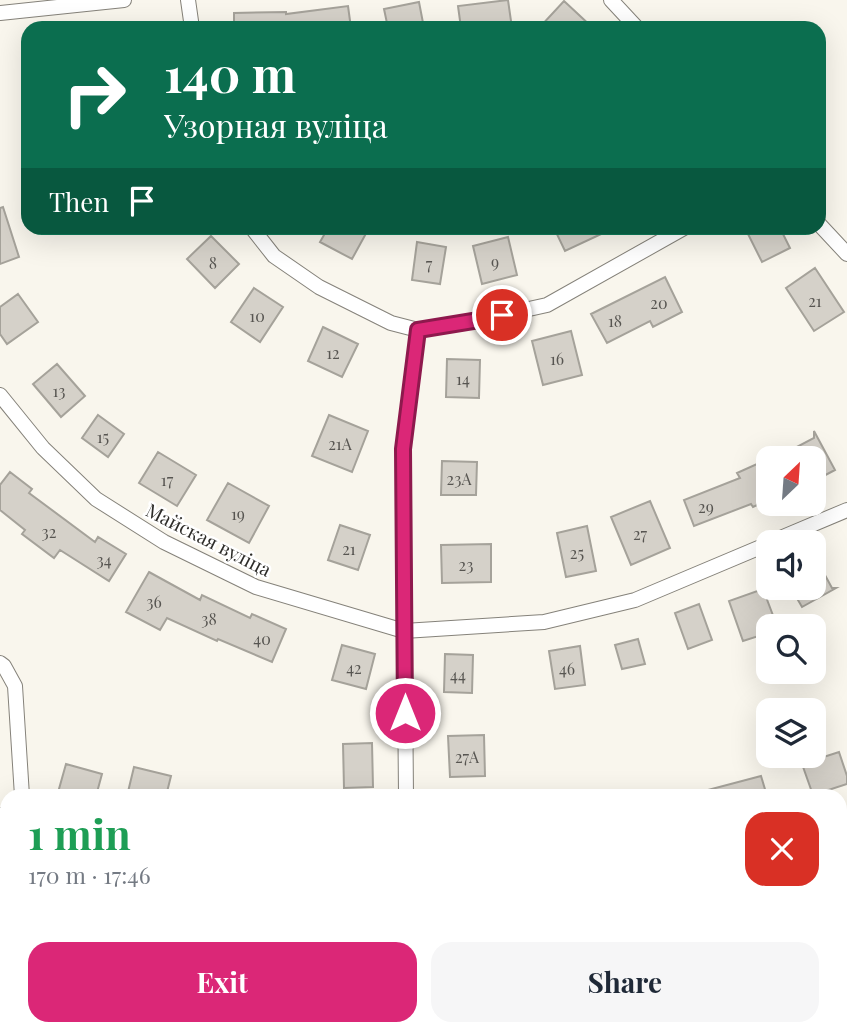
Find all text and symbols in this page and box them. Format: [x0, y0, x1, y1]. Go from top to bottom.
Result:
text: 140 m [164, 40, 296, 105]
icon: right [49, 49, 140, 140]
text: Узорная вуліца [164, 103, 388, 146]
icon: arrive [123, 182, 161, 220]
text: Then [49, 184, 109, 219]
house number: 9 [491, 251, 499, 272]
house number: 8 [209, 252, 217, 273]
house number: 7 [426, 253, 433, 274]
pin [472, 285, 532, 345]
house number: 21 [808, 290, 822, 311]
house number: 20 [650, 292, 668, 313]
icon: arrive [483, 296, 521, 334]
house number: 10 [249, 305, 265, 326]
house number: 18 [608, 310, 622, 331]
house number: 12 [326, 342, 340, 363]
house number: 16 [550, 348, 564, 369]
house number: 14 [456, 368, 470, 389]
house number: 13 [53, 380, 65, 401]
house number: 15 [97, 426, 109, 447]
house number: 21А [328, 433, 353, 454]
north arrow [756, 446, 826, 516]
map controls [756, 446, 826, 768]
house number: 23А [447, 468, 472, 489]
house number: 17 [161, 469, 174, 490]
street label: Майская вуліца [142, 496, 277, 582]
house number: 29 [698, 496, 714, 517]
house number: 19 [231, 503, 245, 524]
house number: 32 [42, 521, 56, 542]
house number: 27 [633, 523, 648, 544]
button: sound [756, 530, 826, 600]
house number: 21 [342, 538, 356, 559]
house number: 25 [570, 542, 584, 563]
house number: 34 [96, 549, 112, 570]
house number: 23 [459, 554, 473, 575]
house number: 36 [146, 591, 162, 612]
house number: 38 [201, 608, 217, 629]
button: search [756, 614, 826, 684]
house number: 40 [253, 628, 271, 649]
house number: 42 [346, 657, 362, 678]
house number: 46 [559, 658, 575, 679]
house number: 44 [450, 664, 466, 685]
position arrow [368, 676, 442, 750]
button: layers [756, 698, 826, 768]
house number: 27А [455, 746, 480, 767]
text: 1 min [28, 805, 131, 861]
button: close [745, 812, 819, 886]
text: 170 m · 17:46 [28, 859, 151, 890]
button: Exit [28, 942, 417, 1022]
button: Share [431, 942, 819, 1022]

